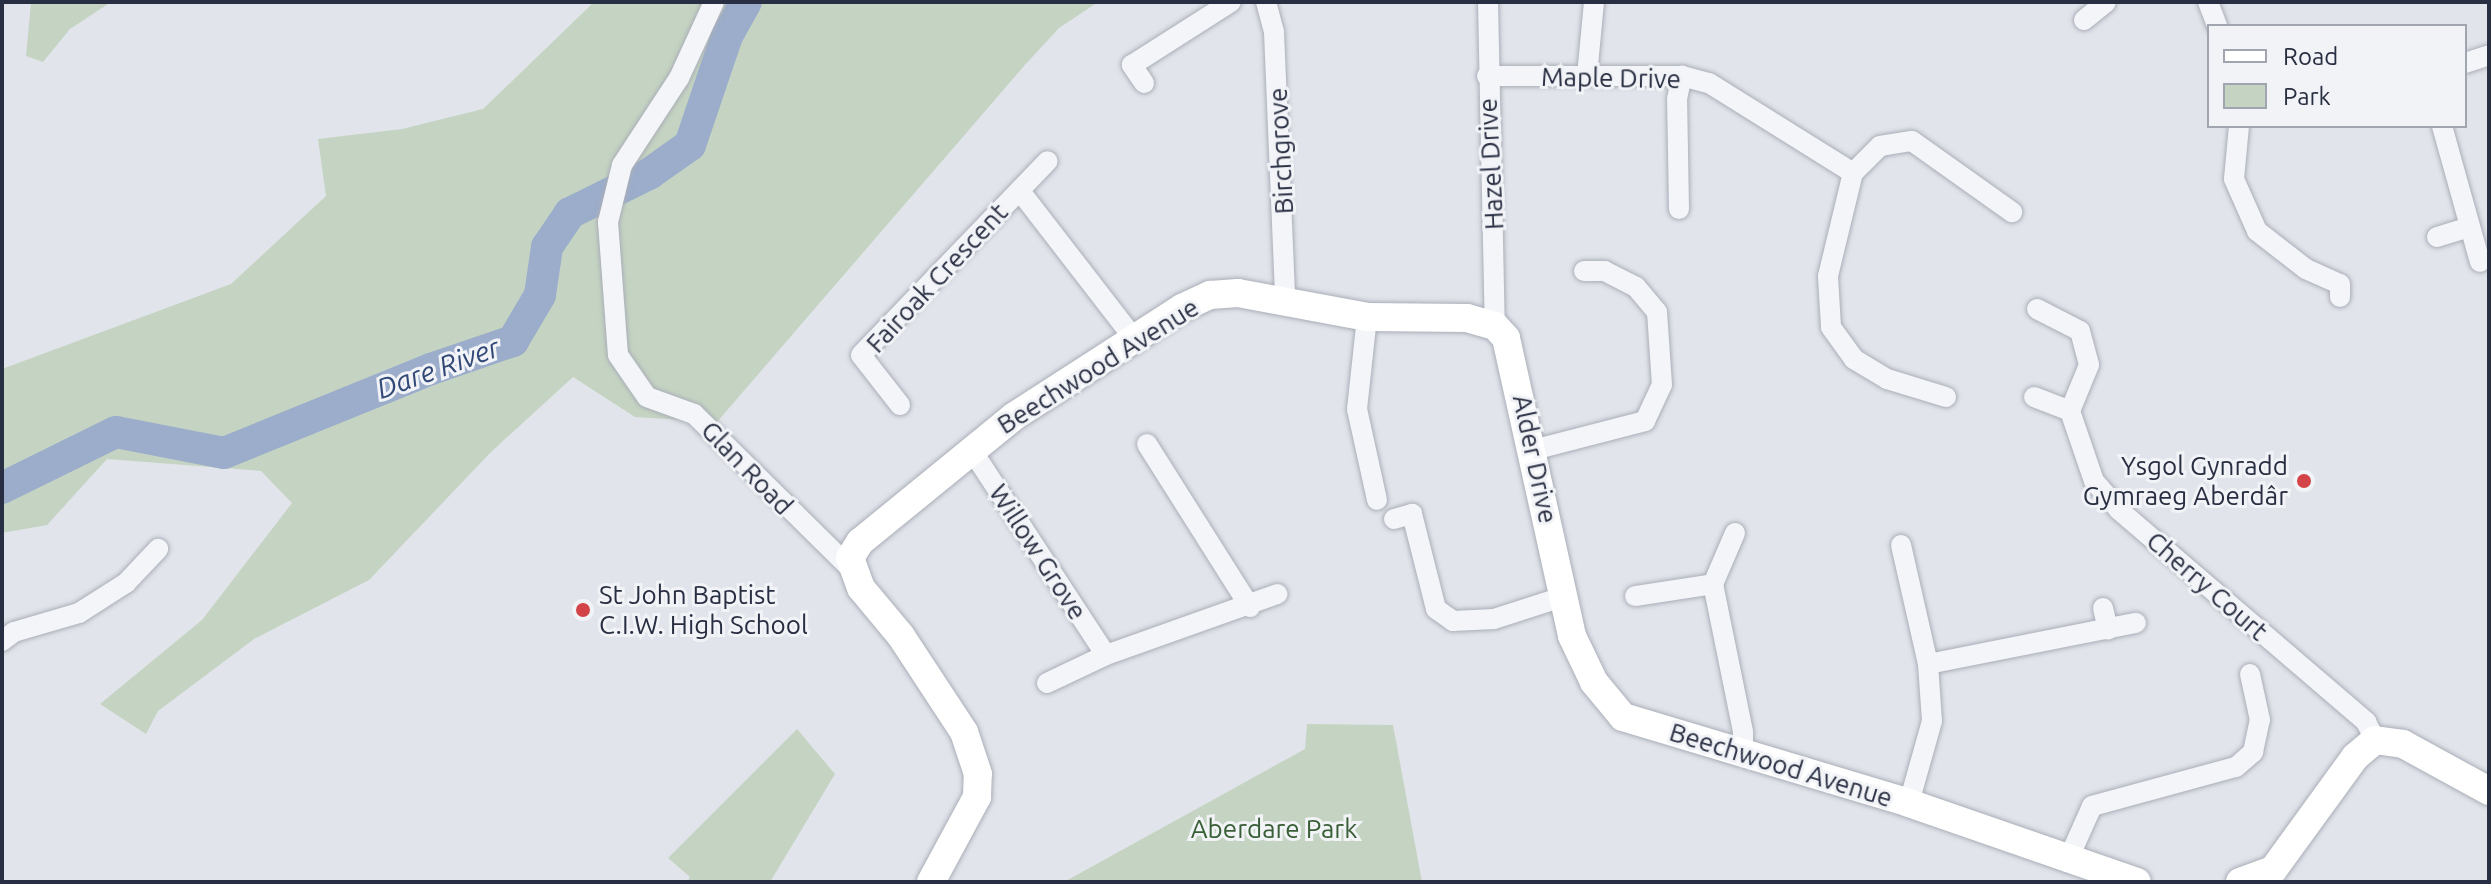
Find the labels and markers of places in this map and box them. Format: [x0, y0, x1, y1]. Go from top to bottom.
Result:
place label: Ysgol Gynradd Gymraeg Aberdâr [2083, 450, 2288, 512]
marker: Ysgol Gynradd Gymraeg Aberdâr [2295, 472, 2313, 490]
place label: St John Baptist C.I.W. High School [599, 579, 808, 640]
marker: St John Baptist C.I.W. High School [574, 601, 592, 619]

